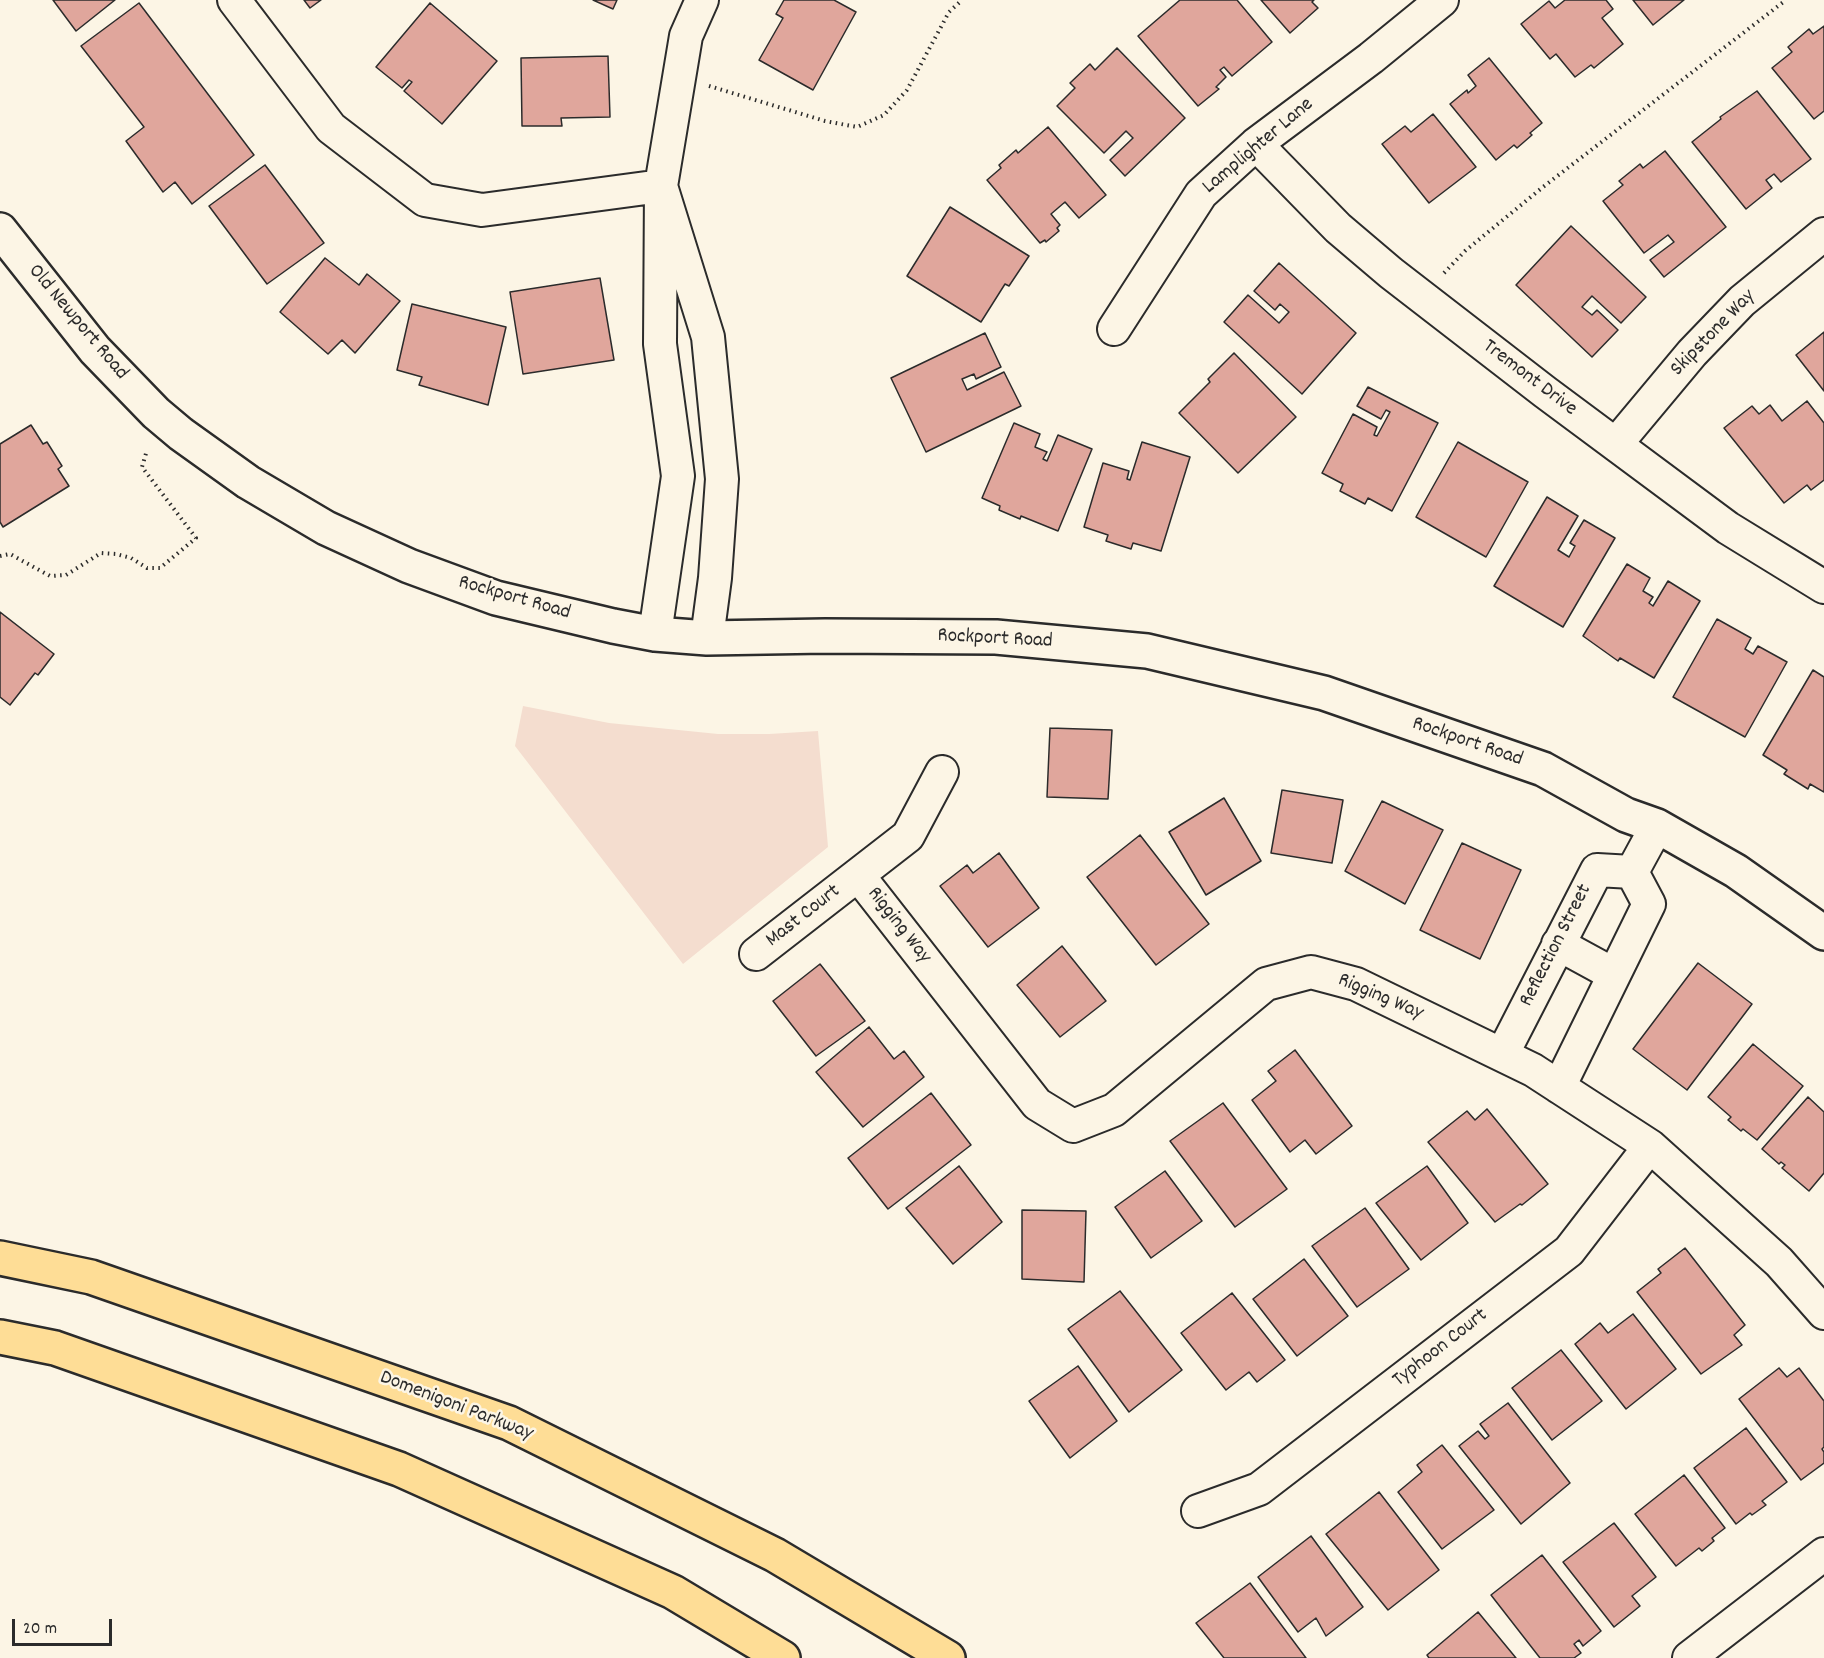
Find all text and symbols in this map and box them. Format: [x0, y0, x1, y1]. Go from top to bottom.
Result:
street label: Lamplighter Lane [1198, 93, 1320, 201]
street label: Old Newport Road [21, 260, 133, 386]
street label: Skipstone Way [1666, 285, 1762, 383]
street label: Tremont Drive [1477, 335, 1581, 423]
street label: Rockport Road [455, 571, 573, 627]
street label: Rockport Road [937, 624, 1053, 656]
street label: Rockport Road [1408, 712, 1526, 774]
street label: Mast Court [762, 880, 846, 954]
street label: Reflection Street [1515, 881, 1599, 1011]
street label: Rigging Way [860, 883, 936, 969]
street label: Rigging Way [1333, 969, 1427, 1027]
street label: Typhoon Court [1388, 1304, 1494, 1394]
street label: Domenigoni Parkway [376, 1366, 536, 1448]
scale bar [15, 1607, 116, 1645]
text: 20 m [23, 1617, 57, 1642]

